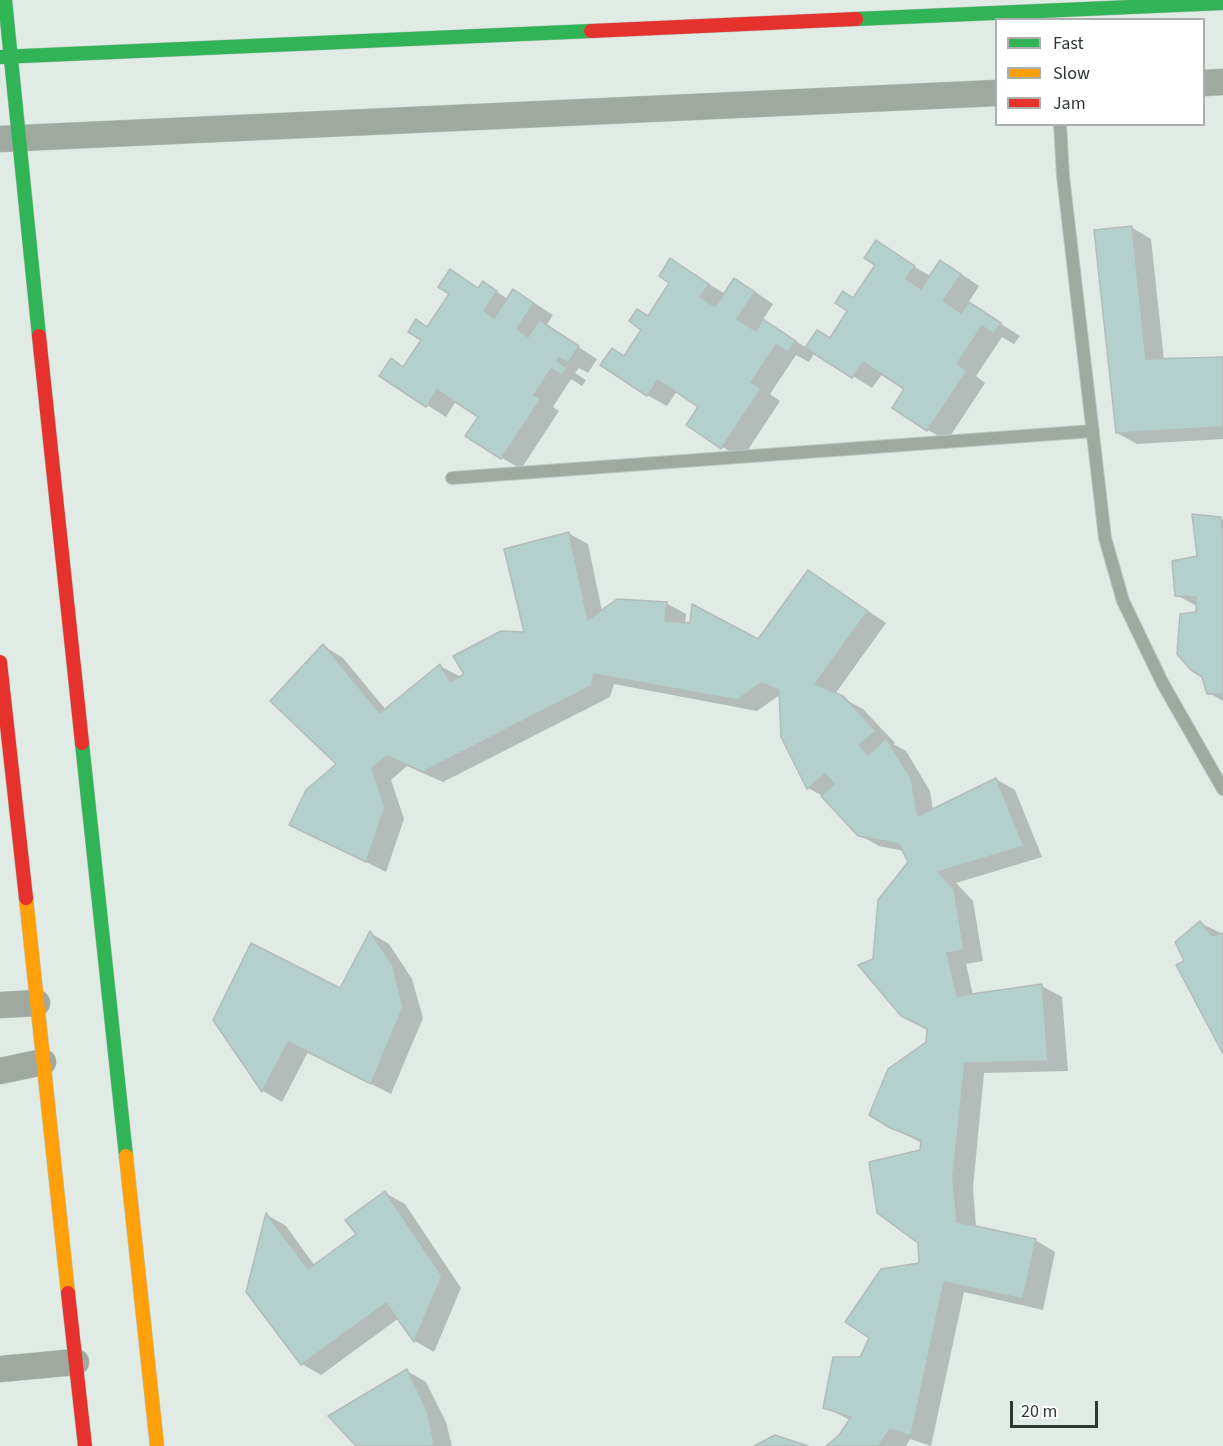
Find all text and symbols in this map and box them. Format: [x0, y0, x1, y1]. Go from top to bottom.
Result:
legend [995, 18, 1205, 126]
text: Fast [1053, 31, 1084, 56]
text: Slow [1053, 61, 1090, 86]
text: Jam [1053, 91, 1086, 116]
scale bar [1013, 1389, 1102, 1427]
text: 20 m [1021, 1399, 1057, 1424]

